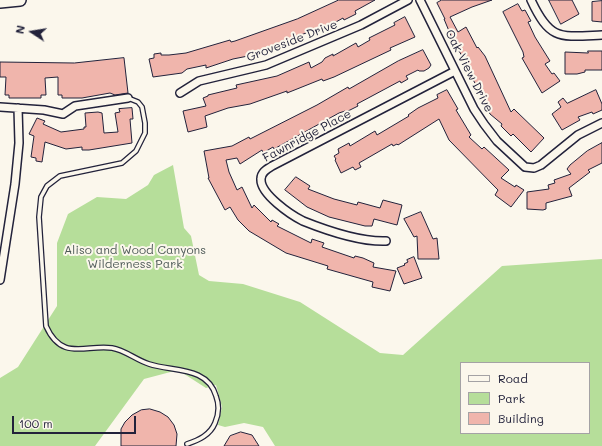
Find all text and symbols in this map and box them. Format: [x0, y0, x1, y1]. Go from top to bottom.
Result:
north arrow [12, 12, 52, 52]
street label: Groveside Drive [245, 17, 339, 65]
text: N [12, 24, 28, 35]
street label: Oak View Drive [442, 27, 496, 115]
street label: Fawnridge Place [260, 107, 354, 165]
park label: Aliso and Wood Canyons Wilderness Park [64, 243, 206, 271]
legend [460, 362, 590, 434]
text: Road [498, 370, 528, 386]
text: Park [498, 390, 525, 406]
scale bar [14, 408, 138, 434]
text: Building [498, 410, 544, 426]
text: 100 m [19, 415, 53, 431]

